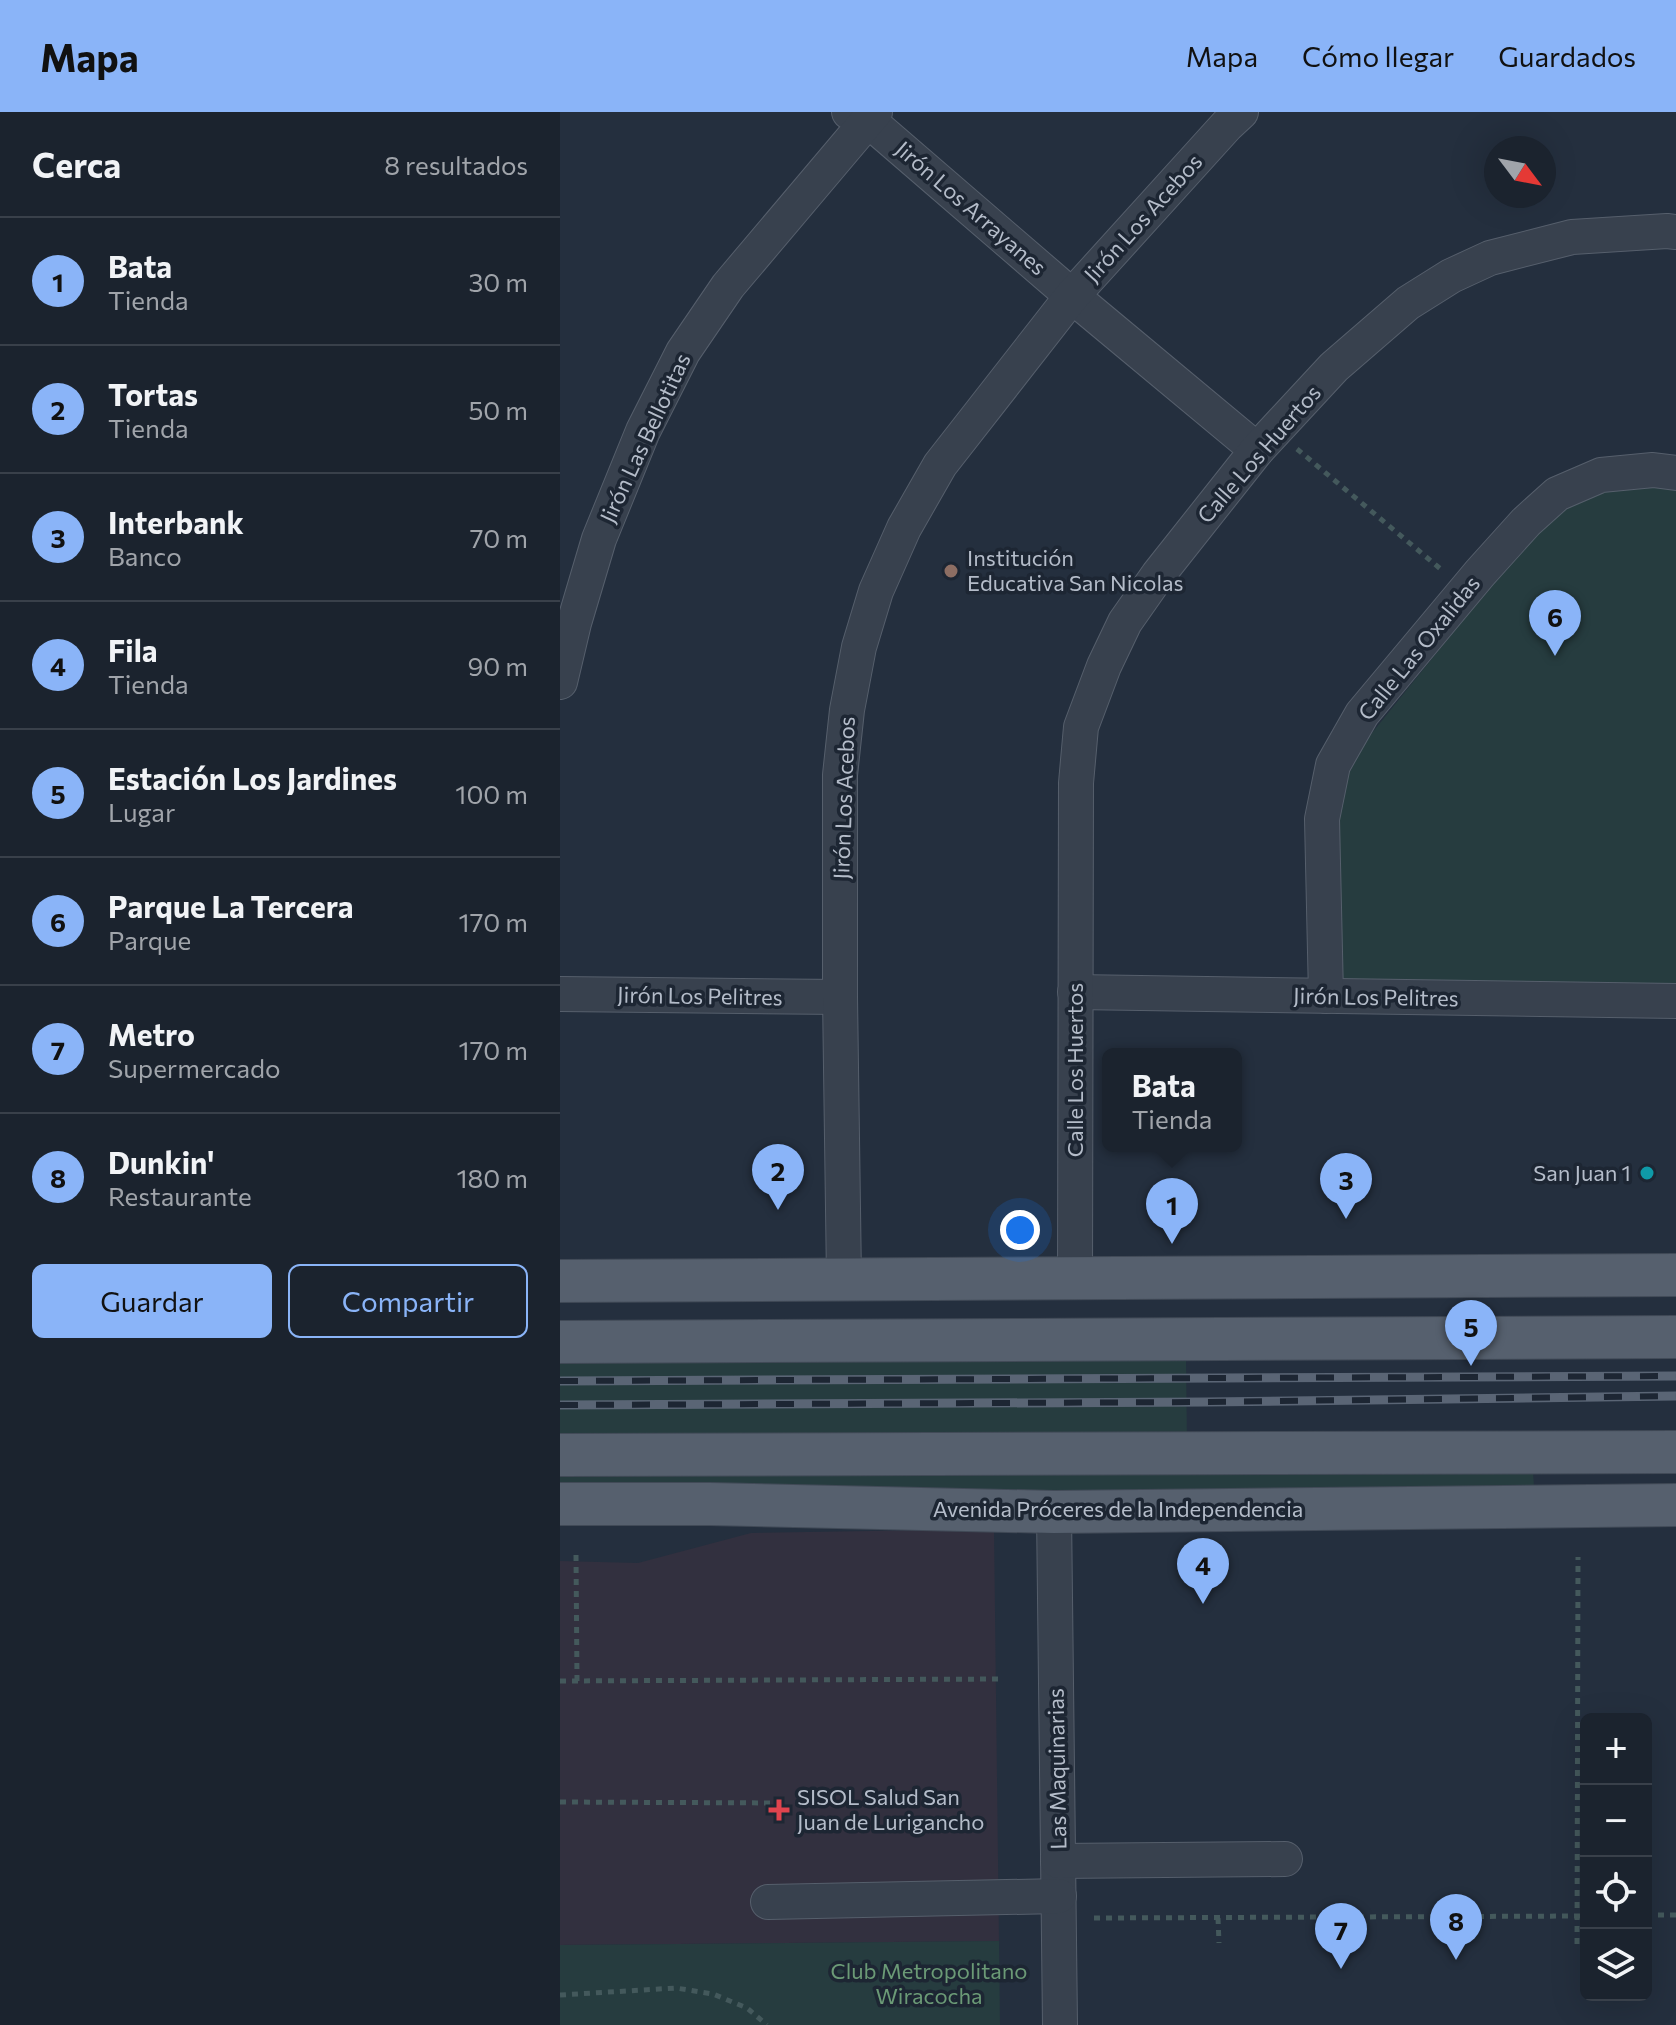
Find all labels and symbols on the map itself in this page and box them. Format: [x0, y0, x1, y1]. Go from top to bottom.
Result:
street label: Jirón Los Arrayanes [890, 135, 1052, 280]
north arrow [1484, 136, 1556, 208]
street label: Jirón Los Acebos [1078, 148, 1207, 287]
street label: Jirón Las Bellotitas [593, 349, 696, 527]
street label: Calle Los Huertos [1191, 379, 1326, 528]
place label: Institución Educativa San Nicolas [967, 544, 1184, 596]
marker: Institución Educativa San Nicolas [942, 562, 960, 580]
street label: Calle Las Oxalidas [1352, 570, 1485, 725]
pin: 6 [1529, 590, 1581, 656]
street label: Jirón Los Acebos [827, 716, 860, 880]
street label: Jirón Los Pelitres [617, 981, 783, 1010]
street label: Jirón Los Pelitres [1293, 982, 1459, 1011]
street label: Calle Los Huertos [1061, 983, 1088, 1157]
pin: 2 [752, 1144, 804, 1210]
pin: 3 [1320, 1153, 1372, 1219]
place label: San Juan 1 [1533, 1159, 1631, 1186]
marker: San Juan 1 [1638, 1164, 1656, 1182]
pin: 1 [1146, 1178, 1198, 1244]
your location [1000, 1210, 1040, 1250]
pin: 5 [1445, 1300, 1497, 1366]
street label: Avenida Próceres de la Independencia [933, 1495, 1303, 1522]
pin: 4 [1177, 1538, 1229, 1604]
street label: Las Maquinarias [1042, 1688, 1071, 1850]
place label: SISOL Salud San Juan de Lurigancho [797, 1783, 984, 1835]
marker: SISOL Salud San Juan de Lurigancho [768, 1799, 790, 1821]
pin: 8 [1430, 1894, 1482, 1960]
pin: 7 [1315, 1903, 1367, 1969]
park label: Club Metropolitano Wiracocha [831, 1957, 1027, 2009]

